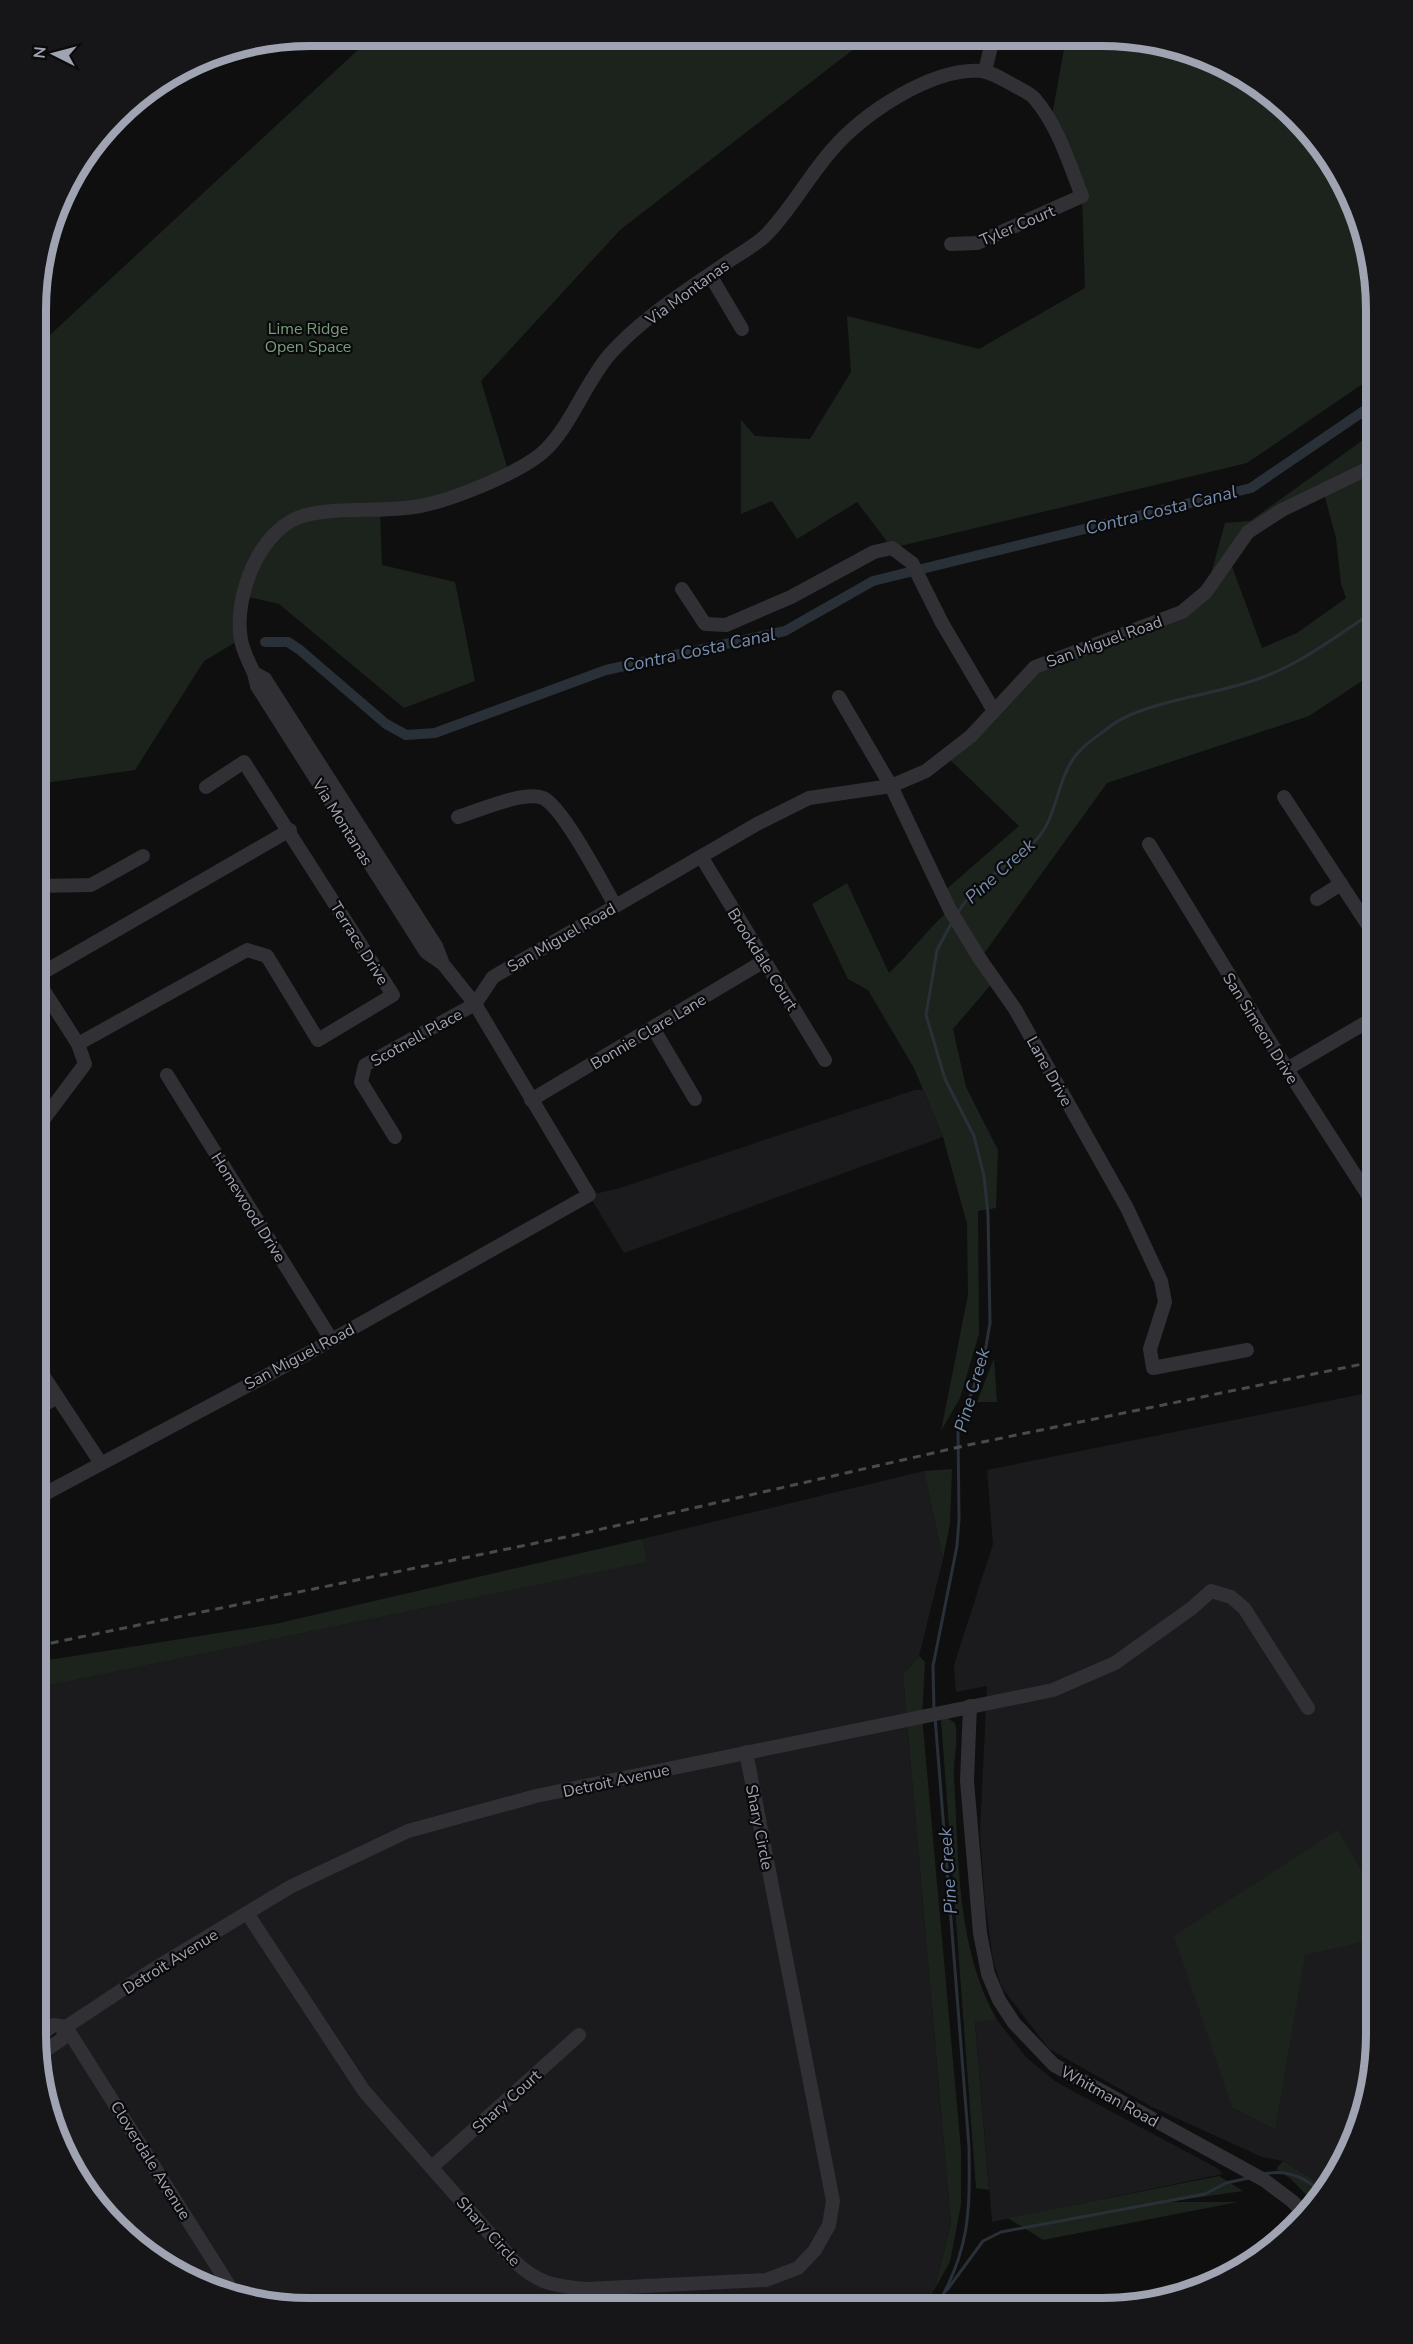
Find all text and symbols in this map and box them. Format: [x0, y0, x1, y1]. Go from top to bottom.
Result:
north arrow [24, 24, 84, 84]
text: N [29, 45, 52, 60]
street label: Tyler Court [976, 200, 1059, 252]
street label: Via Montanas [641, 255, 734, 331]
park label: Lime Ridge Open Space [265, 318, 351, 358]
water label: Contra Costa Canal [1083, 480, 1239, 540]
street label: San Miguel Road [1043, 611, 1165, 673]
water label: Contra Costa Canal [620, 622, 778, 678]
street label: Via Montanas [306, 774, 378, 870]
water label: Pine Creek [960, 832, 1041, 909]
street label: Terrace Drive [325, 898, 394, 989]
street label: San Miguel Road [503, 898, 620, 978]
street label: Brookdale Court [722, 904, 803, 1015]
street label: San Simeon Drive [1217, 969, 1303, 1088]
street label: Bonnie Clare Lane [587, 989, 710, 1075]
street label: Scotnell Place [367, 1004, 466, 1072]
street label: Lane Drive [1021, 1033, 1077, 1110]
street label: Homewood Drive [206, 1148, 291, 1267]
street label: San Miguel Road [241, 1319, 358, 1395]
water label: Pine Creek [949, 1344, 996, 1435]
street label: Detroit Avenue [561, 1759, 671, 1803]
street label: Shary Circle [740, 1783, 778, 1872]
water label: Pine Creek [933, 1826, 963, 1915]
street label: Detroit Avenue [119, 1924, 222, 2000]
street label: Whitman Road [1057, 2061, 1162, 2133]
street label: Shary Court [467, 2065, 546, 2139]
street label: Cloverdale Avenue [105, 2097, 196, 2224]
street label: Shary Circle [451, 2192, 525, 2271]

